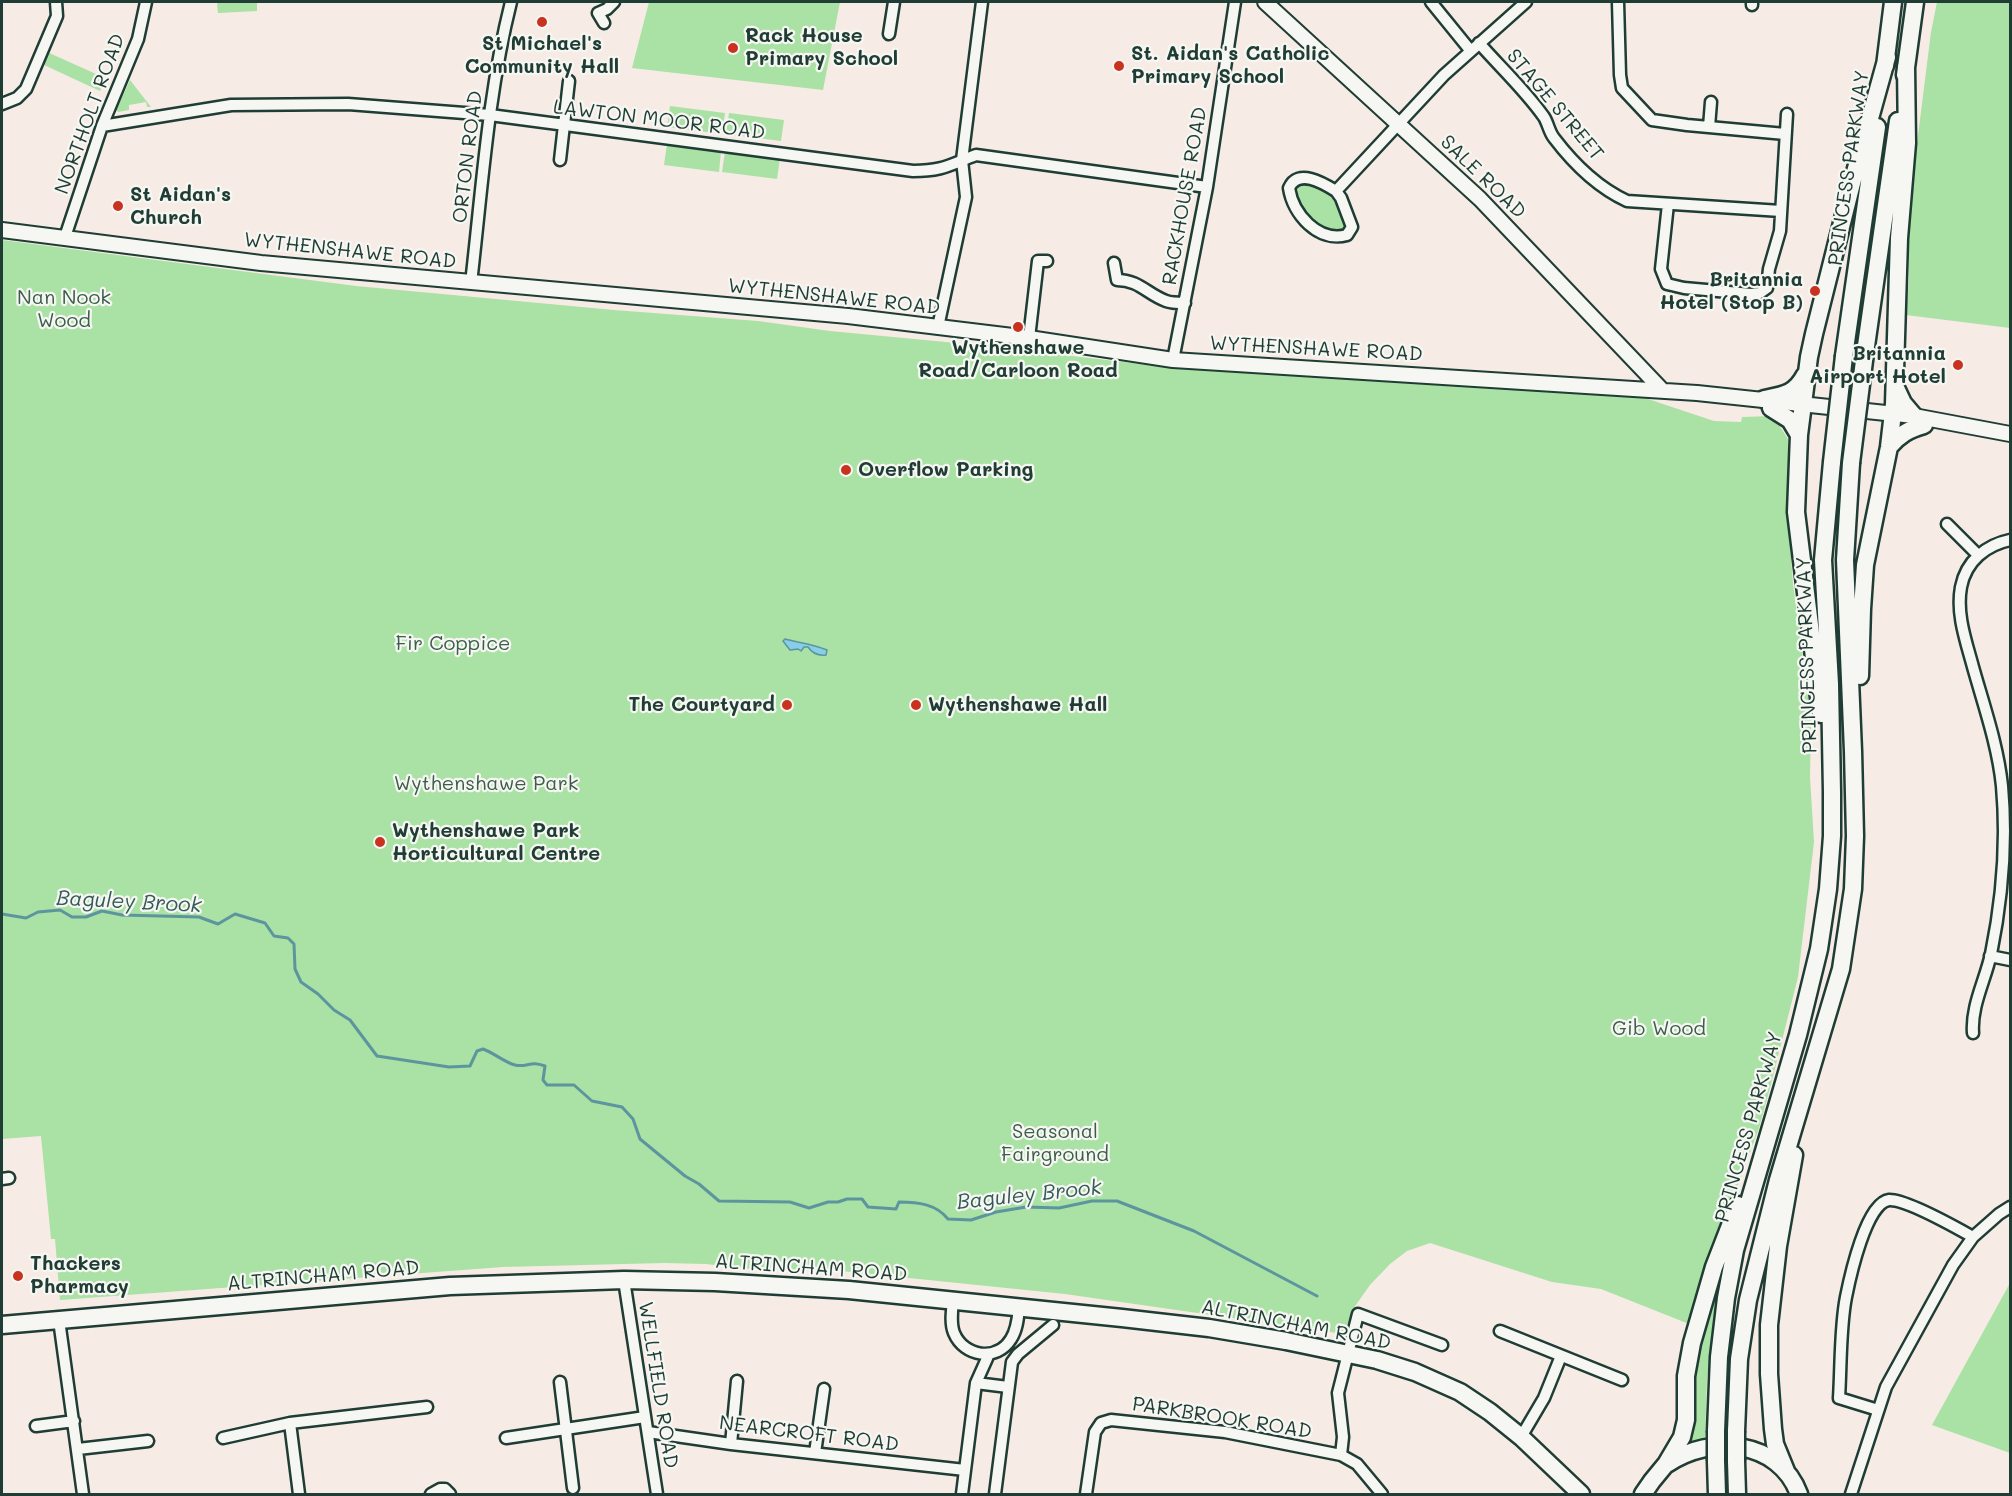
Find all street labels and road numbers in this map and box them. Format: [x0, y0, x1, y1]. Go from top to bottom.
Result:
street label: NORTHOLT ROAD [50, 31, 130, 197]
street label: STAGE STREET [1501, 44, 1609, 166]
street label: PRINCESS PARKWAY [1823, 69, 1875, 267]
street label: ORTON ROAD [448, 90, 488, 224]
street label: LAWTON MOOR ROAD [552, 95, 766, 145]
street label: RACKHOUSE ROAD [1157, 105, 1213, 287]
street label: SALE ROAD [1435, 130, 1531, 224]
street label: WYTHENSHAWE ROAD [243, 228, 457, 274]
street label: WYTHENSHAWE ROAD [727, 274, 941, 320]
street label: WYTHENSHAWE ROAD [1209, 331, 1423, 367]
street label: PRINCESS PARKWAY [1792, 556, 1822, 754]
street label: PRINCESS PARKWAY [1710, 1029, 1788, 1225]
street label: ALTRINCHAM ROAD [714, 1249, 908, 1287]
street label: ALTRINCHAM ROAD [226, 1256, 420, 1296]
street label: ALTRINCHAM ROAD [1199, 1295, 1393, 1355]
street label: WELLFIELD ROAD [633, 1300, 683, 1470]
street label: PARKBROOK ROAD [1131, 1392, 1313, 1444]
street label: NEARCROFT ROAD [718, 1411, 900, 1457]

